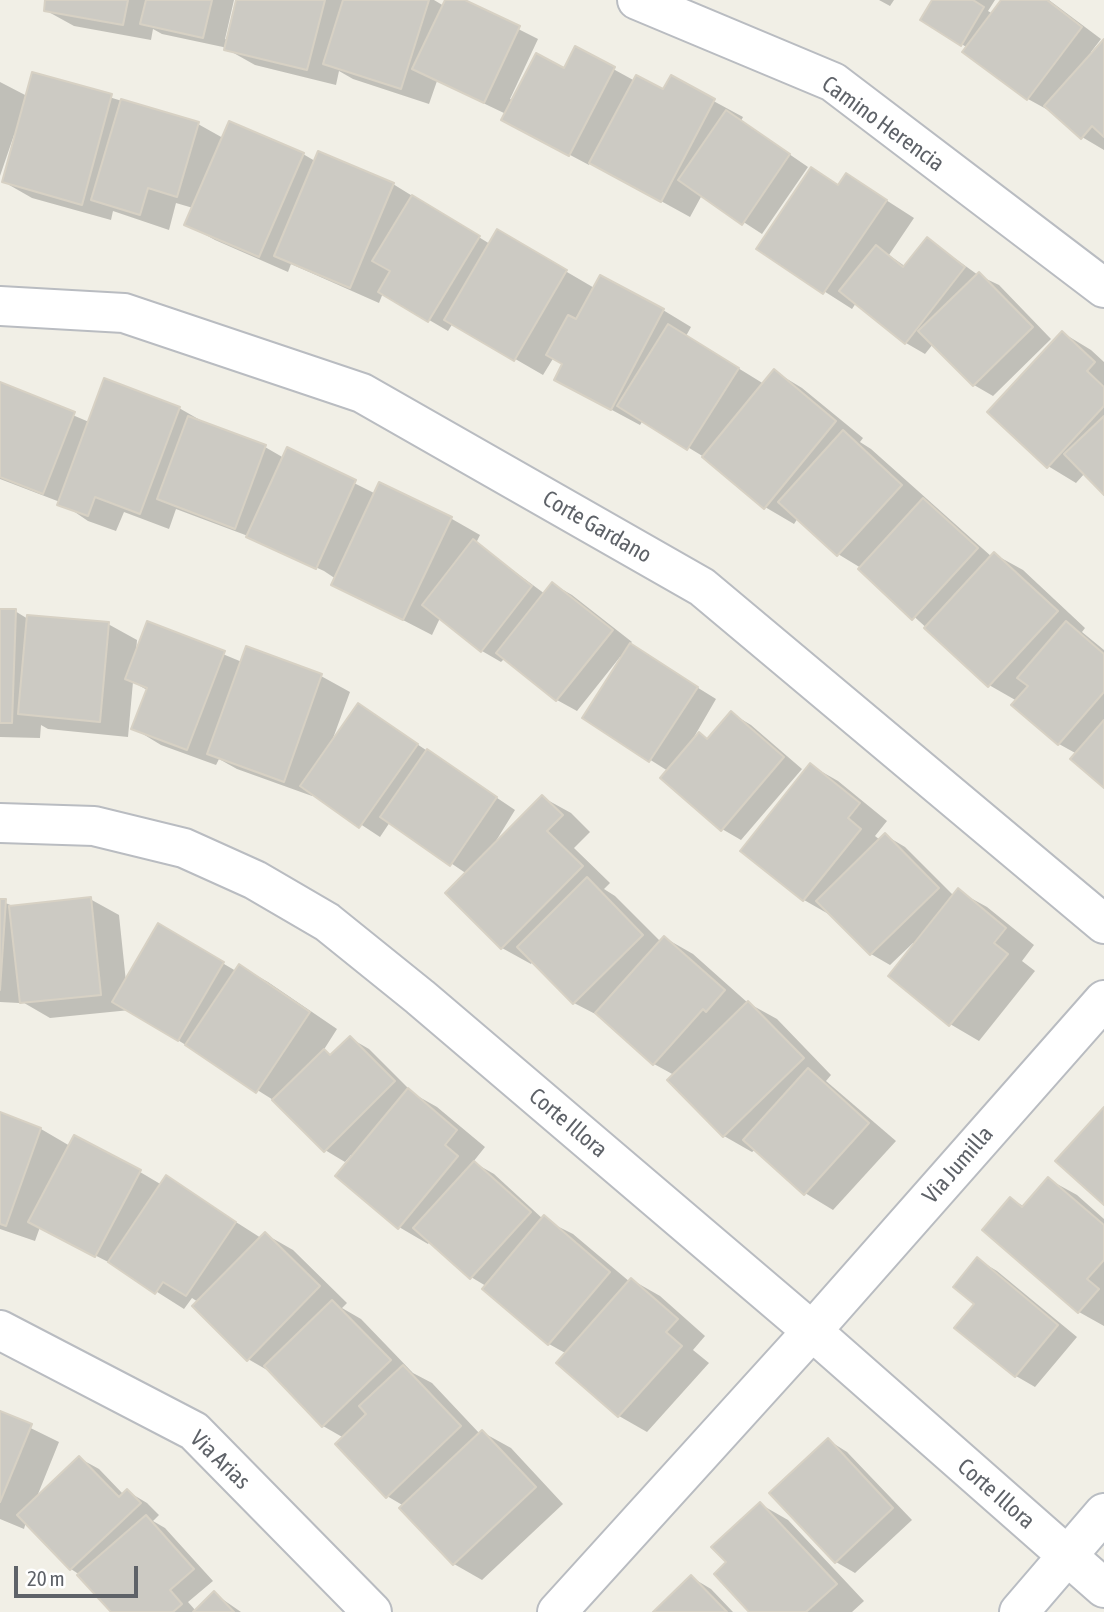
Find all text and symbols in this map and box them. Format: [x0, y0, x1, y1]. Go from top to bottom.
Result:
street label: Camino Herencia [816, 70, 950, 178]
street label: Corte Gardano [538, 485, 656, 569]
street label: Corte Illora [523, 1082, 613, 1164]
street label: Via Jumilla [917, 1121, 999, 1209]
street label: Via Arias [184, 1425, 256, 1495]
street label: Corte Illora [952, 1453, 1040, 1535]
scale bar [18, 1552, 142, 1596]
text: 20 m [27, 1566, 65, 1590]

